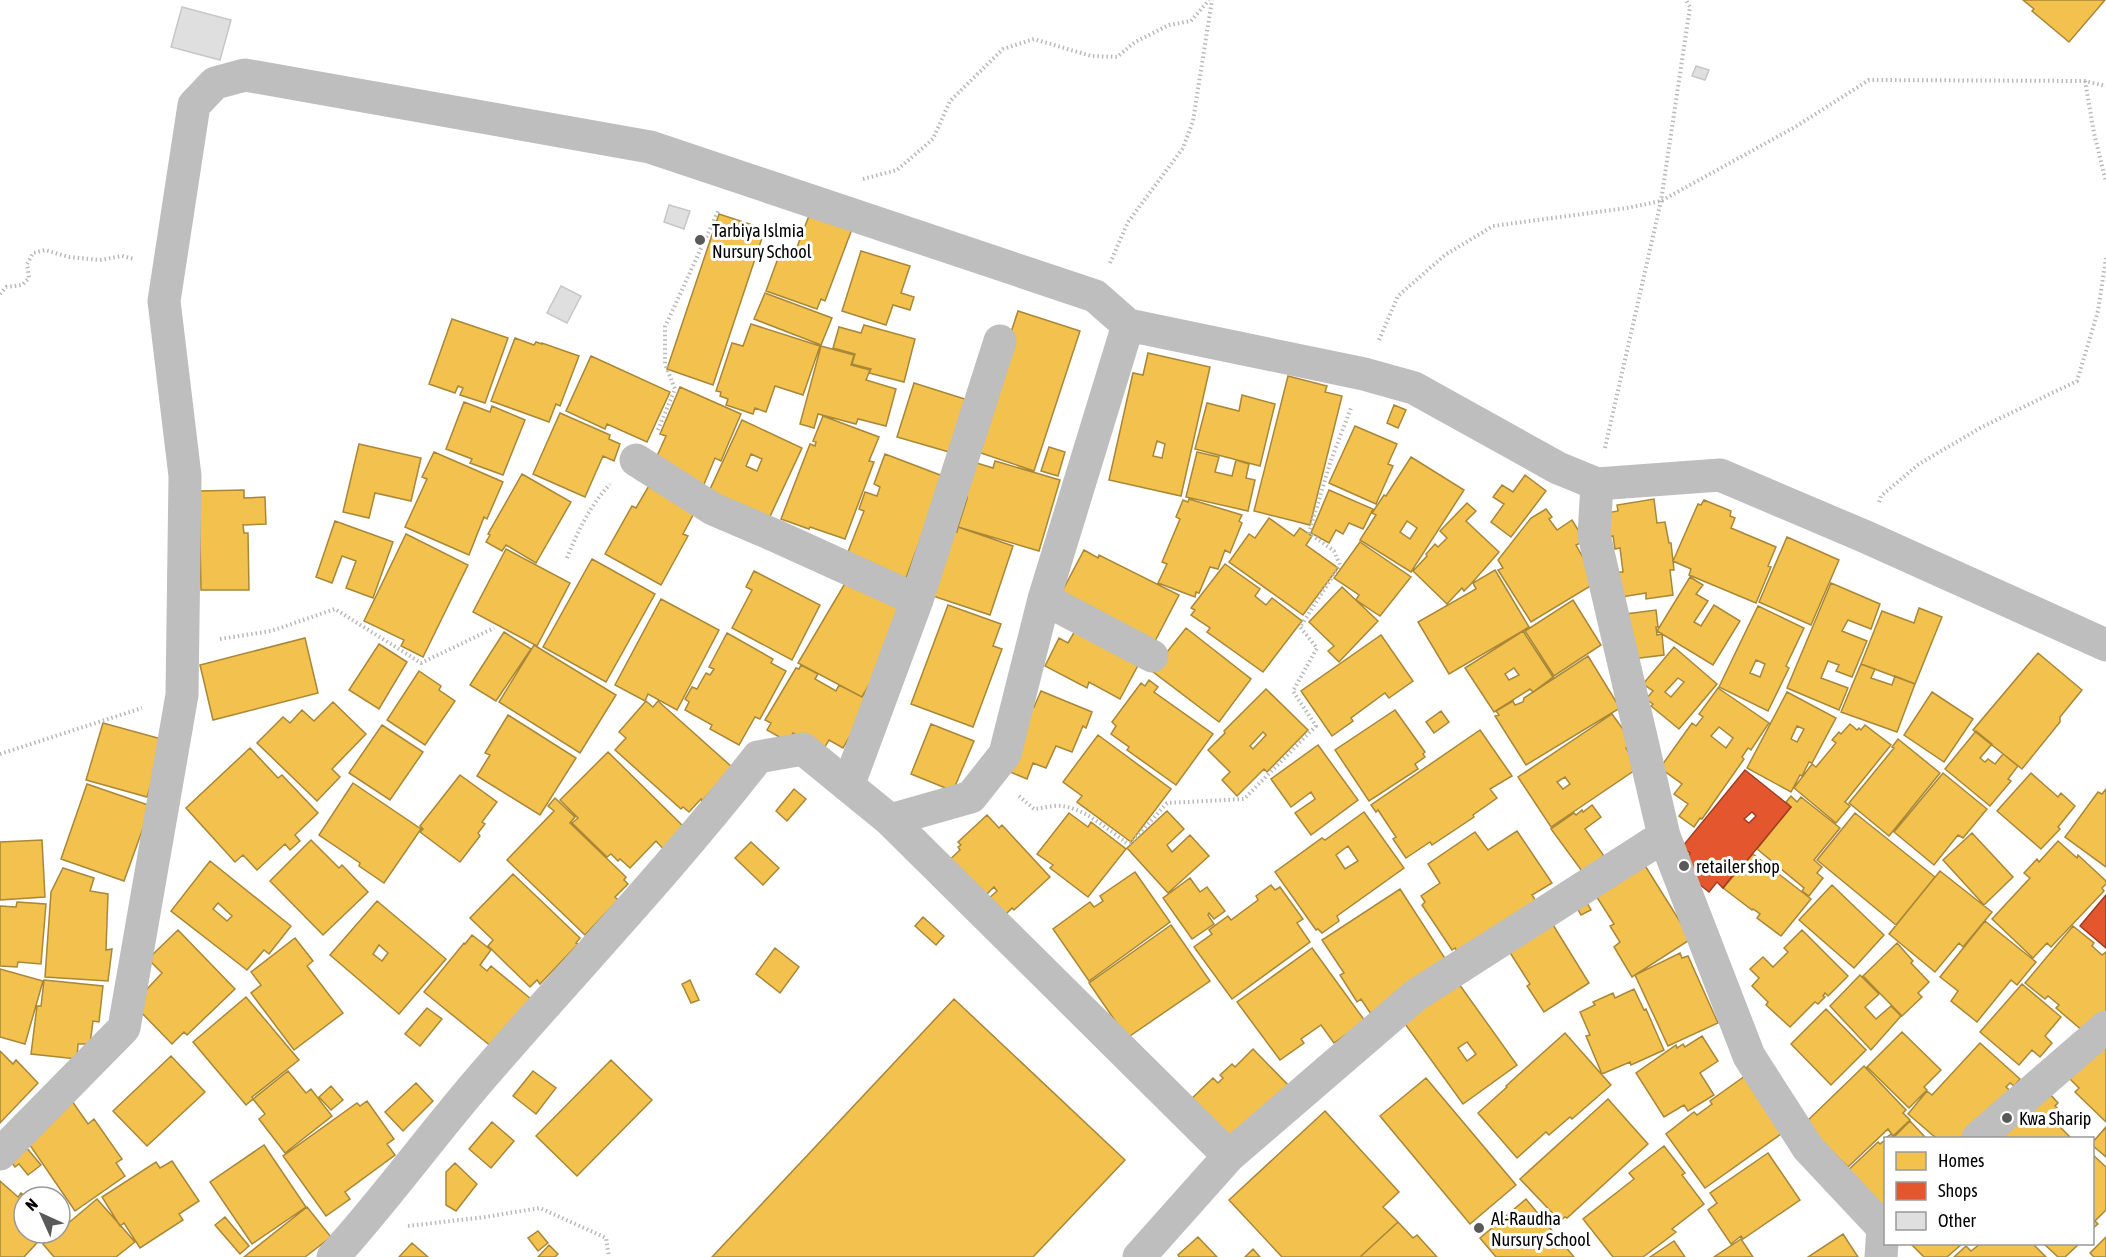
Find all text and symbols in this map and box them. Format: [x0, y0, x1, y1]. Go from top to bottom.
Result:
place label: Tarbiya Islmia Nursury School [712, 220, 812, 262]
marker: Tarbiya Islmia Nursury School [693, 233, 707, 247]
place label: retailer shop [1696, 856, 1780, 877]
marker: retailer shop [1677, 859, 1691, 873]
place label: Kwa Sharip [2019, 1108, 2091, 1129]
marker: Kwa Sharip [2000, 1111, 2014, 1125]
legend [1884, 1137, 2094, 1245]
text: Homes [1938, 1150, 1984, 1171]
text: Shops [1938, 1180, 1978, 1201]
north arrow [12, 1185, 72, 1245]
text: N [22, 1195, 41, 1214]
place label: Al-Raudha Nursury School [1491, 1208, 1591, 1250]
text: Other [1938, 1210, 1977, 1231]
marker: Al-Raudha Nursury School [1472, 1221, 1486, 1235]

